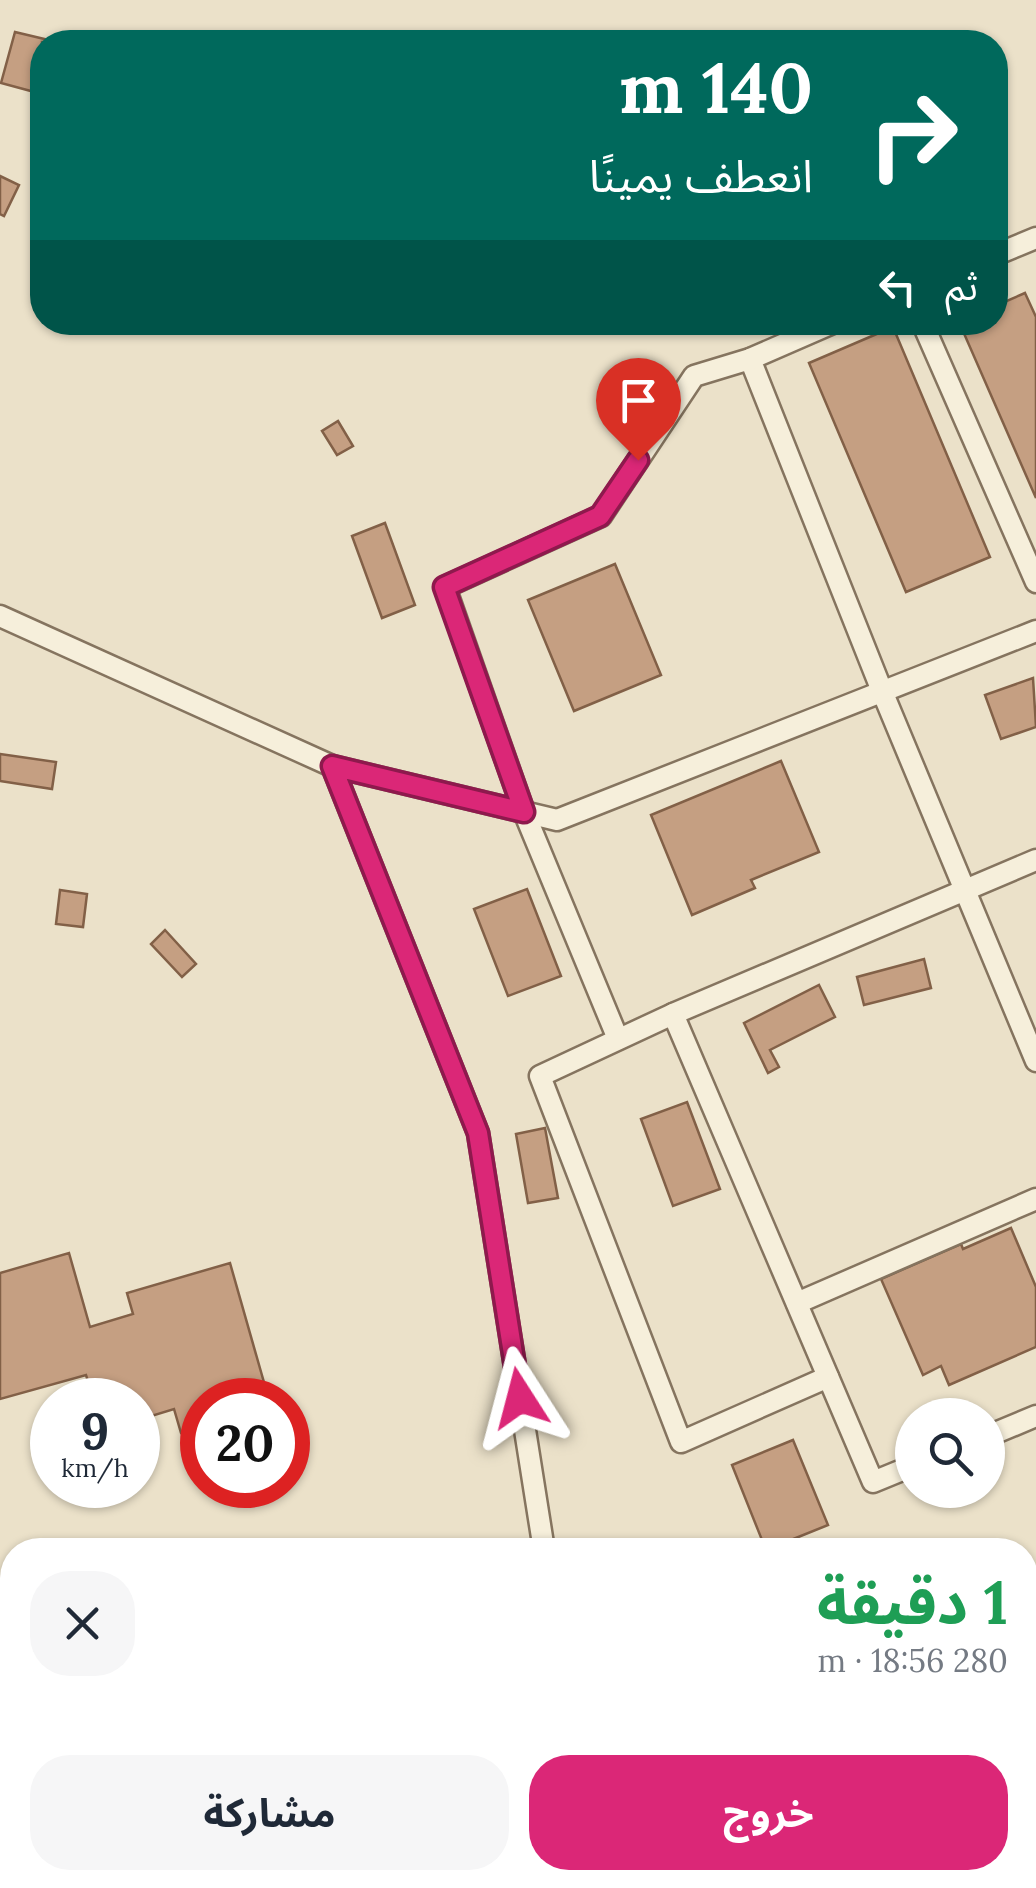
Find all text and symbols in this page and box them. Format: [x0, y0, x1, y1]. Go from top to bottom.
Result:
text: 140 m [619, 43, 813, 132]
icon: right [848, 70, 978, 200]
text: انعطف يمينًا [589, 147, 813, 204]
icon: left [870, 260, 925, 315]
text: ثم [945, 262, 978, 310]
pin [596, 358, 681, 461]
icon: arrive [611, 373, 666, 428]
position arrow [468, 1346, 572, 1450]
speed limit sign: 20 [180, 1378, 310, 1508]
map controls [895, 1398, 1005, 1508]
button: search [895, 1398, 1005, 1508]
text: 9 [81, 1399, 109, 1463]
text: km/h [61, 1452, 129, 1484]
text: 1 دقيقة [817, 1564, 1008, 1640]
button: close [30, 1571, 135, 1676]
text: 280 m · 18:56 [818, 1640, 1008, 1681]
button: مشاركة [30, 1755, 509, 1870]
button: خروج [529, 1755, 1008, 1870]

